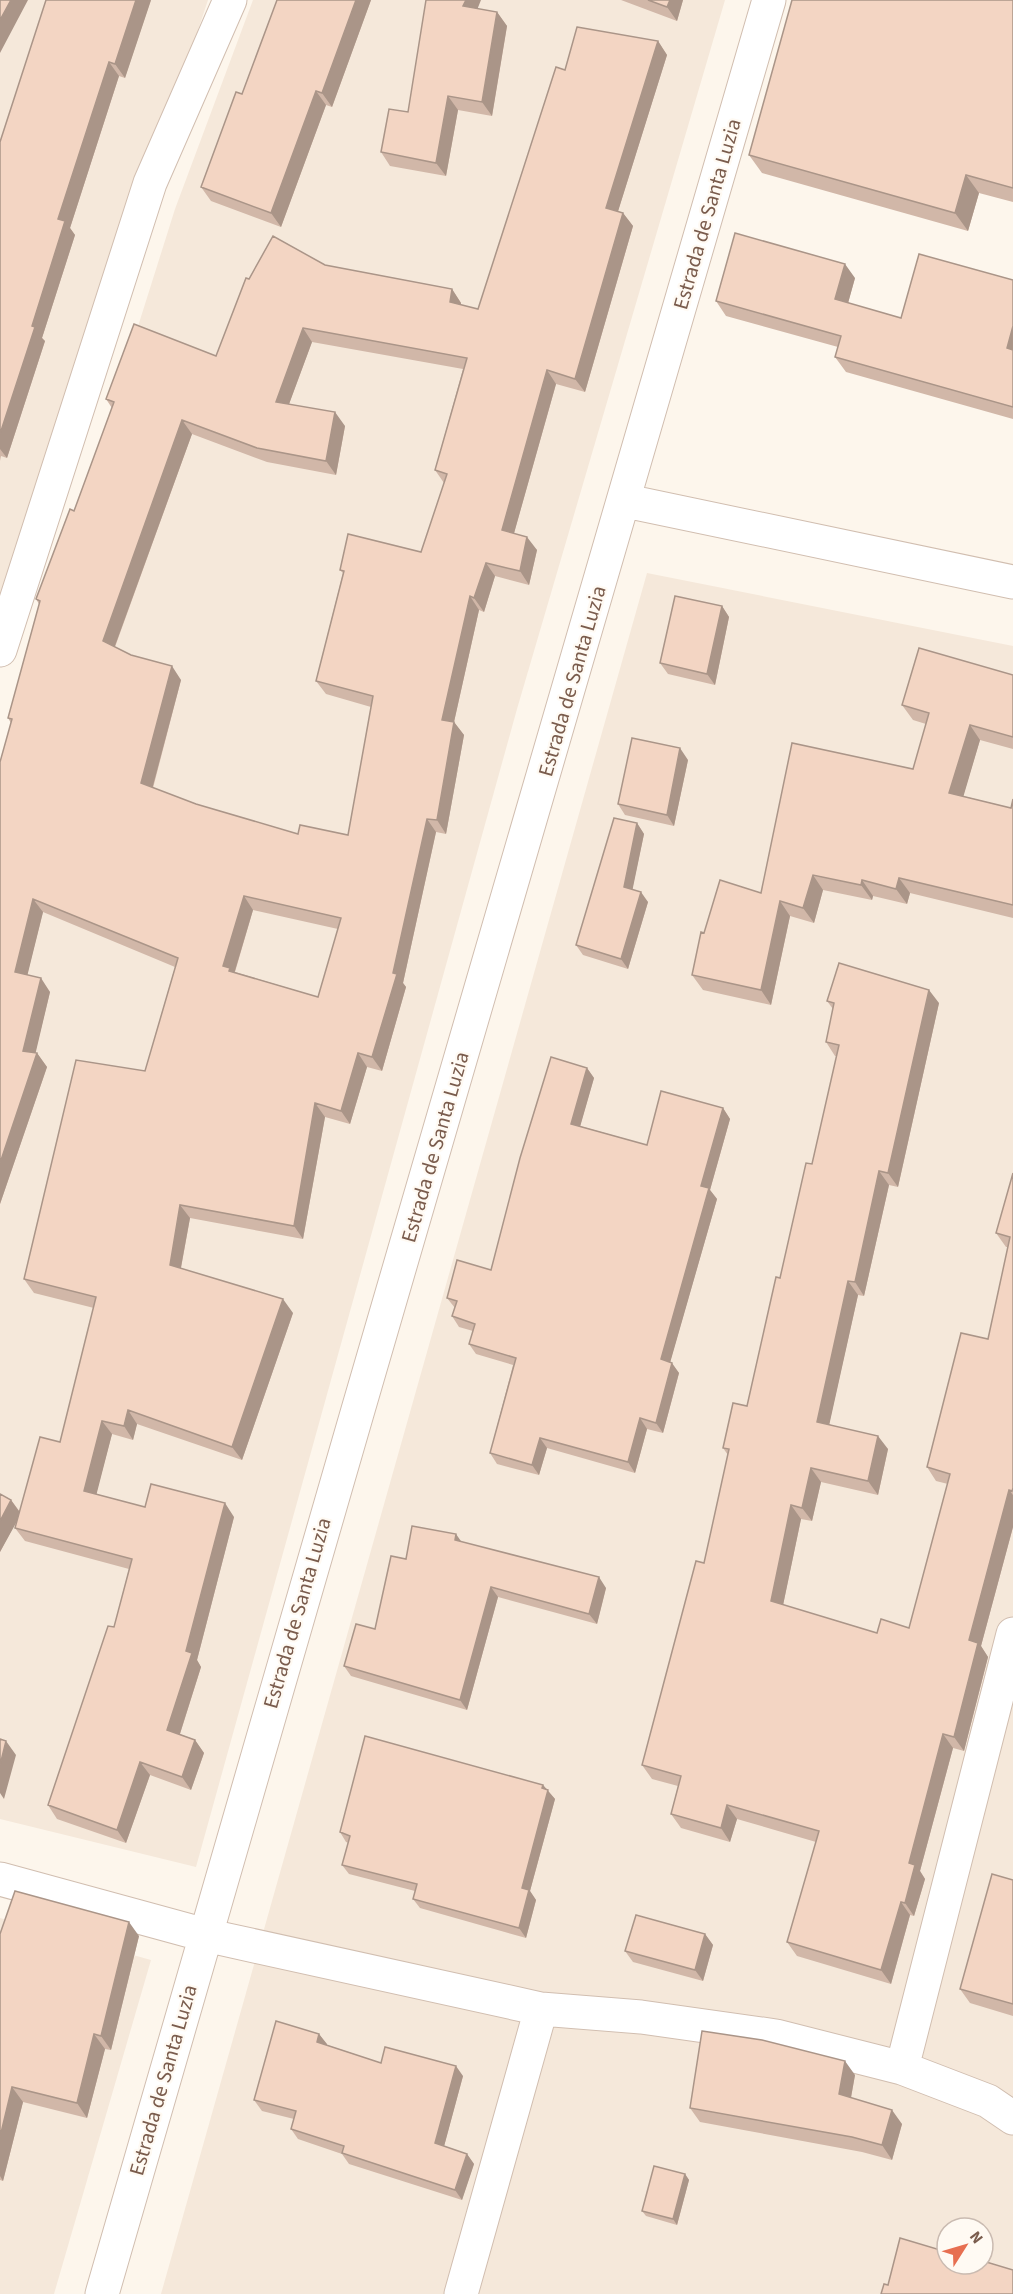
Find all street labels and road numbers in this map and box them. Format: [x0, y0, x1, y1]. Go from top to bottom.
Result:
street label: Estrada de Santa Luzia [665, 115, 749, 313]
street label: Estrada de Santa Luzia [530, 582, 614, 780]
street label: Estrada de Santa Luzia [393, 1048, 477, 1246]
street label: Estrada de Santa Luzia [255, 1514, 339, 1712]
street label: Estrada de Santa Luzia [121, 1981, 205, 2179]

